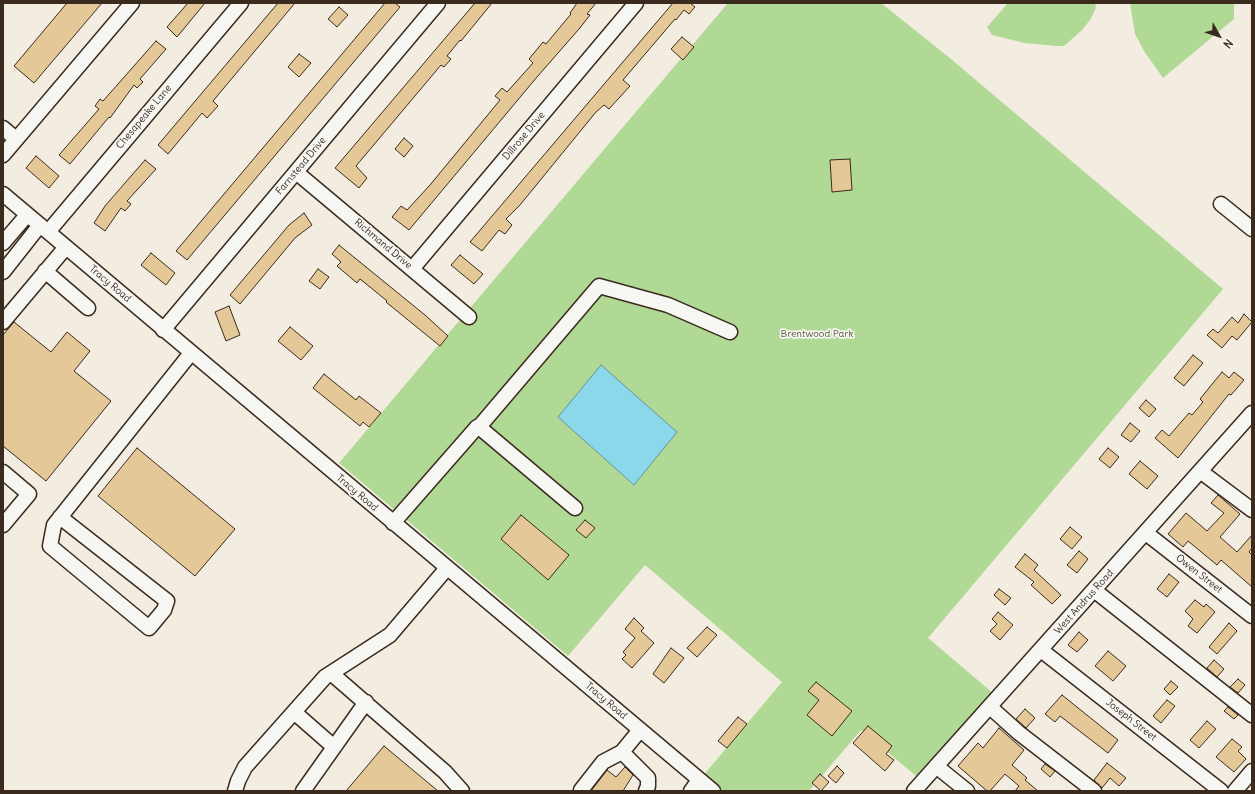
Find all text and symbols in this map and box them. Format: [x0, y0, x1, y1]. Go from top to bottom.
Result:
north arrow [1199, 16, 1239, 56]
text: N [1220, 36, 1236, 51]
street label: Chesapeake Lane [114, 83, 174, 151]
street label: Dillrose Drive [500, 109, 548, 163]
street label: Farnstead Drive [273, 135, 329, 197]
street label: Richmand Drive [352, 216, 414, 272]
street label: Tracy Road [87, 263, 133, 305]
park label: Brentwood Park [781, 328, 853, 340]
street label: Tracy Road [334, 472, 380, 514]
street label: Owen Street [1173, 552, 1225, 596]
street label: West Andrus Road [1052, 567, 1116, 637]
street label: Tracy Road [583, 680, 629, 722]
street label: Joseph Street [1103, 696, 1159, 744]

